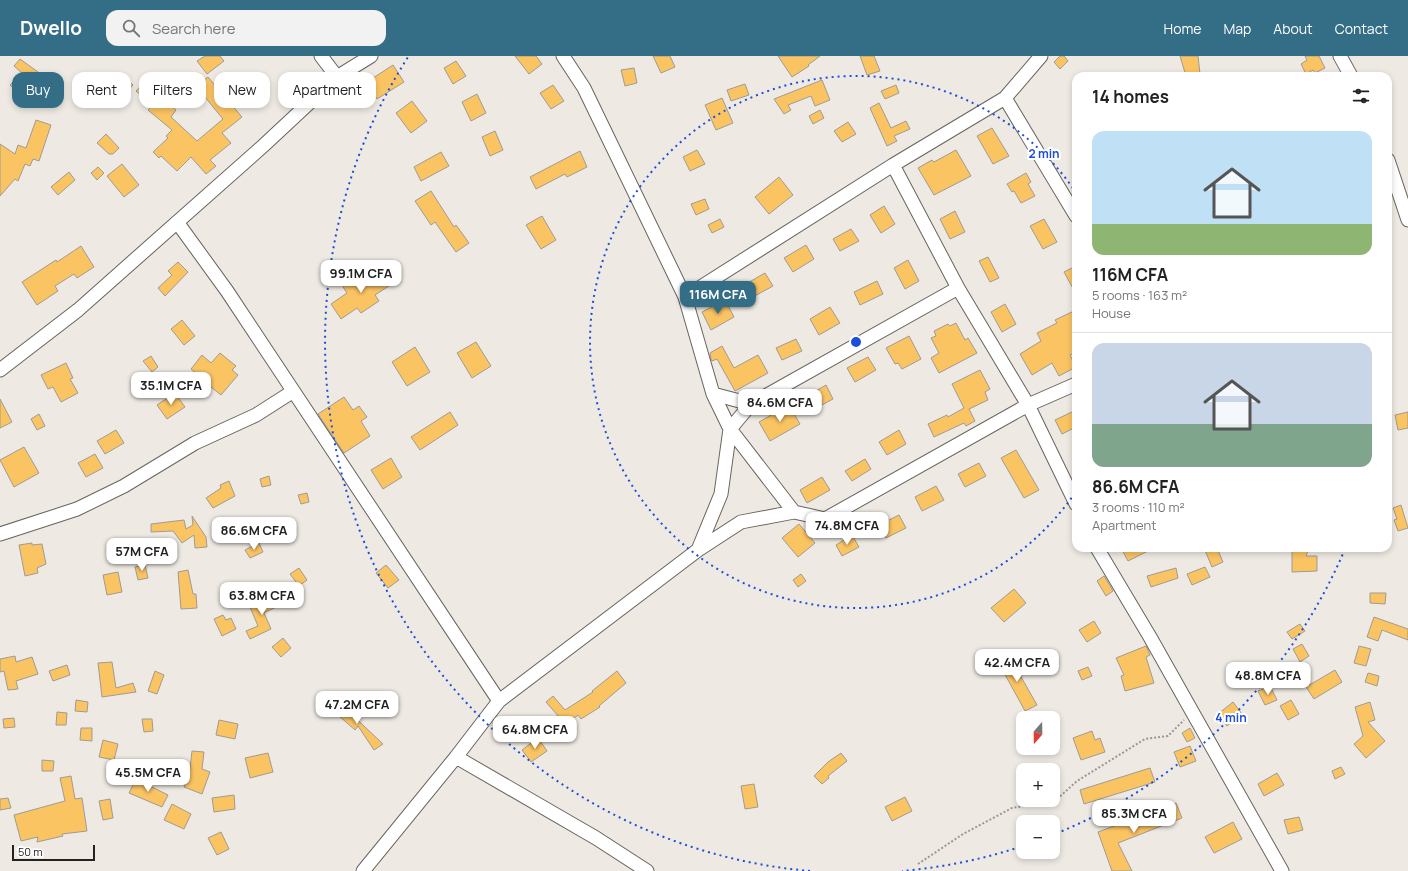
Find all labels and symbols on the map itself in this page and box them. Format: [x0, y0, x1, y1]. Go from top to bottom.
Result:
text: 2 min [1028, 145, 1060, 162]
pin: 99.1M CFA [315, 260, 407, 294]
pin: 116M CFA [677, 281, 759, 315]
centre of rings [849, 335, 863, 349]
pin: 35.1M CFA [125, 372, 217, 406]
pin: 84.6M CFA [734, 389, 826, 423]
pin: 74.8M CFA [801, 512, 893, 546]
pin: 86.6M CFA [208, 517, 300, 551]
pin: 57M CFA [105, 538, 179, 572]
pin: 63.8M CFA [216, 582, 308, 616]
pin: 42.4M CFA [971, 649, 1063, 683]
pin: 48.8M CFA [1222, 662, 1314, 696]
pin: 47.2M CFA [311, 691, 403, 725]
text: 4 min [1215, 709, 1247, 726]
north arrow [1016, 711, 1060, 755]
pin: 64.8M CFA [489, 716, 581, 750]
pin: 45.5M CFA [102, 759, 194, 793]
pin: 85.3M CFA [1088, 800, 1180, 834]
scale bar [12, 843, 95, 862]

